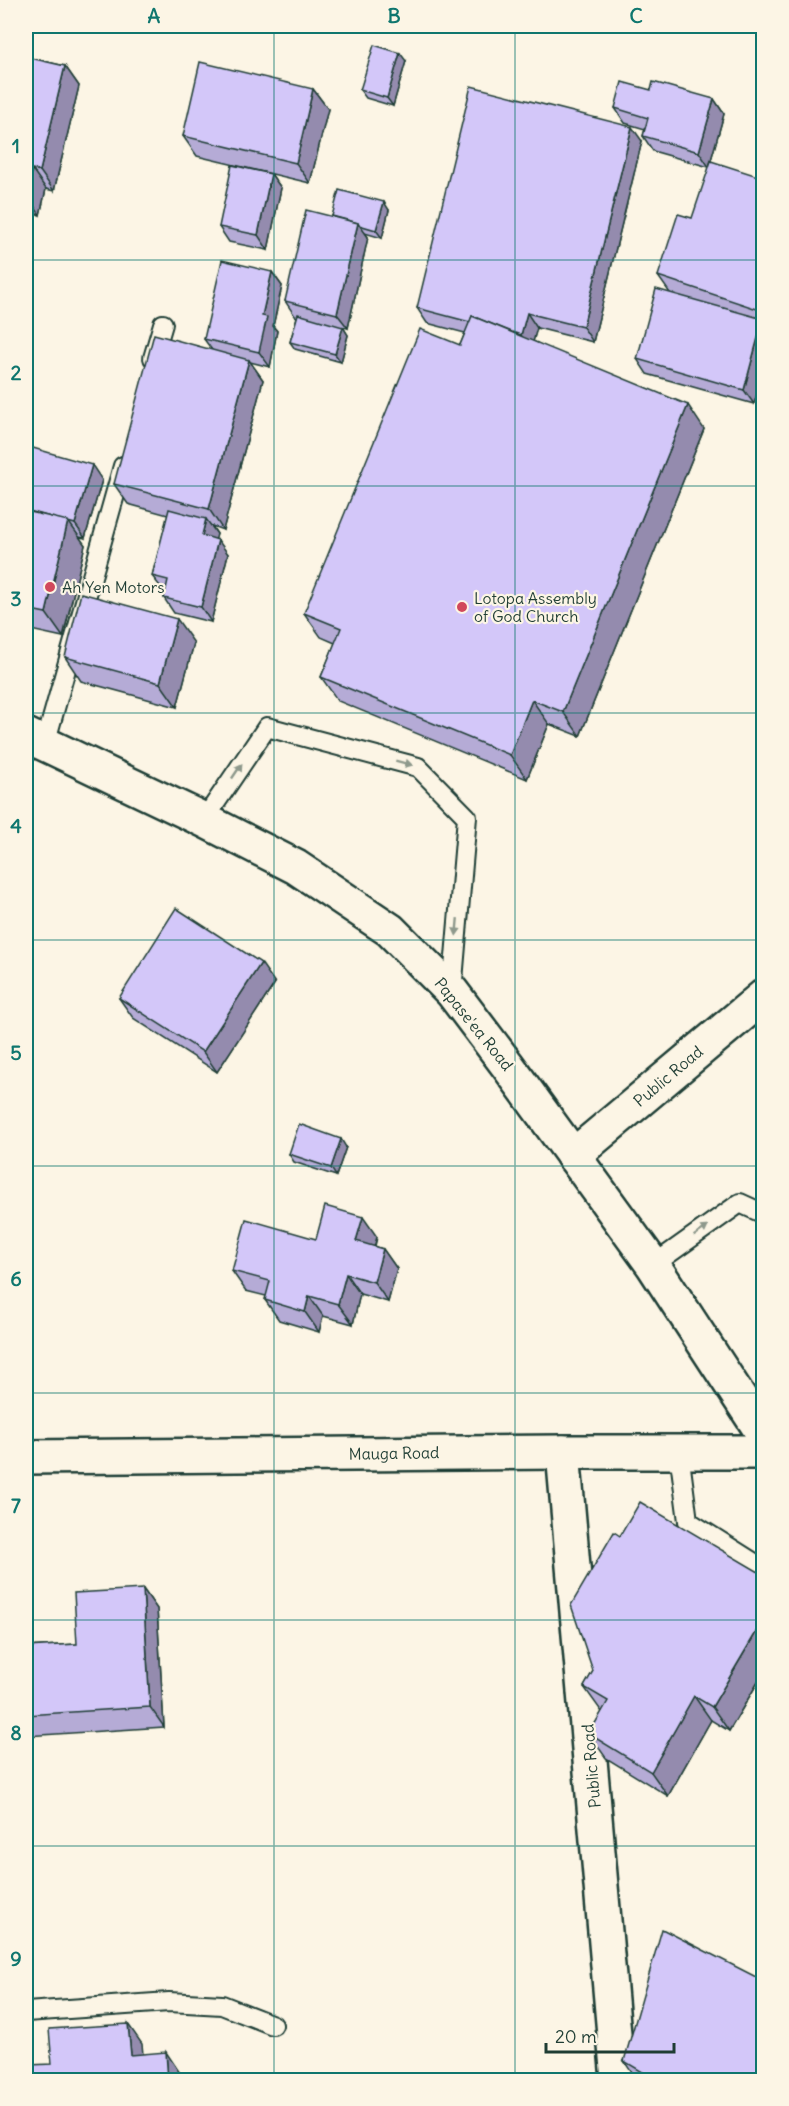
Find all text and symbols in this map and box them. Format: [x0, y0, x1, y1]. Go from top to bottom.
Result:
text: A [148, 3, 161, 28]
text: B [387, 3, 401, 28]
text: C [629, 3, 643, 28]
text: 1 [12, 133, 20, 158]
text: 2 [11, 360, 22, 385]
place label: Ah Yen Motors [62, 577, 165, 597]
marker: Ah Yen Motors [43, 580, 57, 594]
text: 3 [10, 586, 22, 611]
place label: Lotopa Assembly of God Church [474, 588, 597, 626]
marker: Lotopa Assembly of God Church [455, 600, 469, 614]
one-way arrow [394, 759, 413, 769]
one-way arrow [231, 764, 243, 780]
text: 4 [10, 813, 22, 838]
one-way arrow [453, 918, 462, 937]
street label: Papase'ea Road [430, 973, 518, 1075]
text: 5 [10, 1040, 22, 1065]
street label: Public Road [629, 1041, 707, 1111]
one-way arrow [693, 1225, 708, 1237]
text: 6 [10, 1266, 22, 1291]
street label: Mauga Road [349, 1442, 439, 1464]
text: 7 [11, 1493, 21, 1518]
text: 8 [10, 1720, 22, 1745]
street label: Public Road [577, 1723, 605, 1809]
text: 9 [10, 1946, 22, 1971]
scale bar [546, 2016, 674, 2054]
text: 20 m [555, 2025, 597, 2048]

